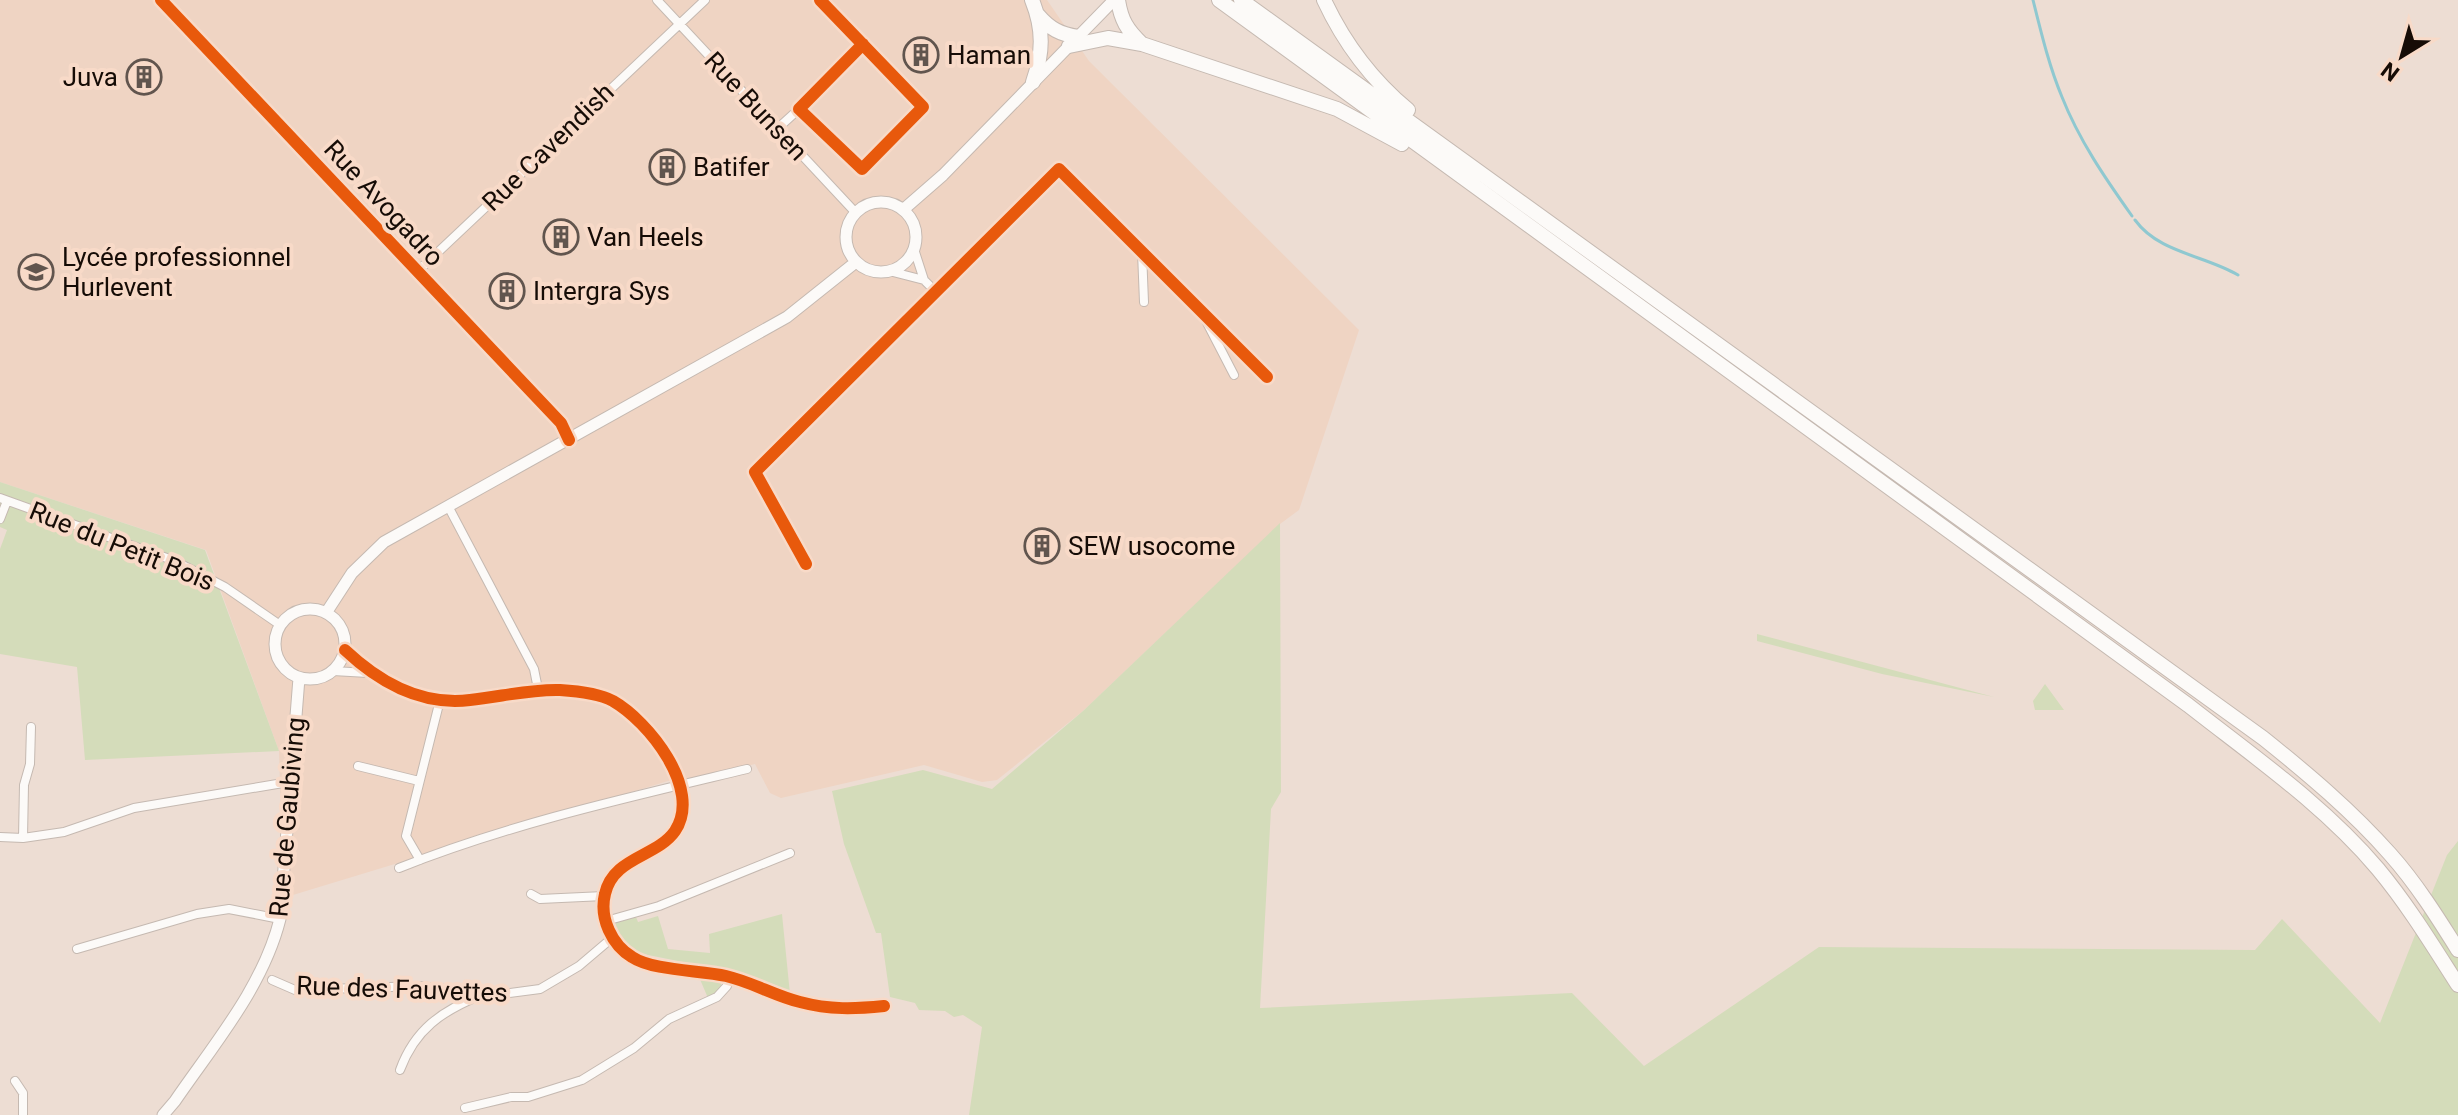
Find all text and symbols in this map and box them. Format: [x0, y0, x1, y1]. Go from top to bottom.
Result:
north arrow [2362, 16, 2442, 96]
building icon: Haman [902, 36, 940, 74]
place label: Haman [947, 40, 1031, 70]
street label: Rue Bunsen [698, 46, 814, 166]
text: N [2377, 57, 2404, 86]
building icon: Juva [125, 58, 163, 96]
place label: Juva [63, 62, 118, 92]
street label: Rue Cavendish [476, 77, 620, 217]
street label: Rue Avogadro [318, 134, 450, 272]
building icon: Batifer [648, 148, 686, 186]
place label: Batifer [693, 152, 770, 182]
building icon: Van Heels [542, 218, 580, 256]
place label: Van Heels [587, 222, 704, 252]
place label: Lycée professionnel Hurlevent [62, 242, 291, 302]
school or university icon: Lycée professionnel Hurlevent [17, 253, 55, 291]
building icon: Intergra Sys [488, 272, 526, 310]
place label: Intergra Sys [533, 276, 670, 306]
street label: Rue du Petit Bois [25, 495, 219, 597]
building icon: SEW usocome [1023, 527, 1061, 565]
place label: SEW usocome [1068, 531, 1235, 561]
street label: Rue de Gaubiving [263, 716, 311, 918]
street label: Rue des Fauvettes [296, 970, 508, 1008]

